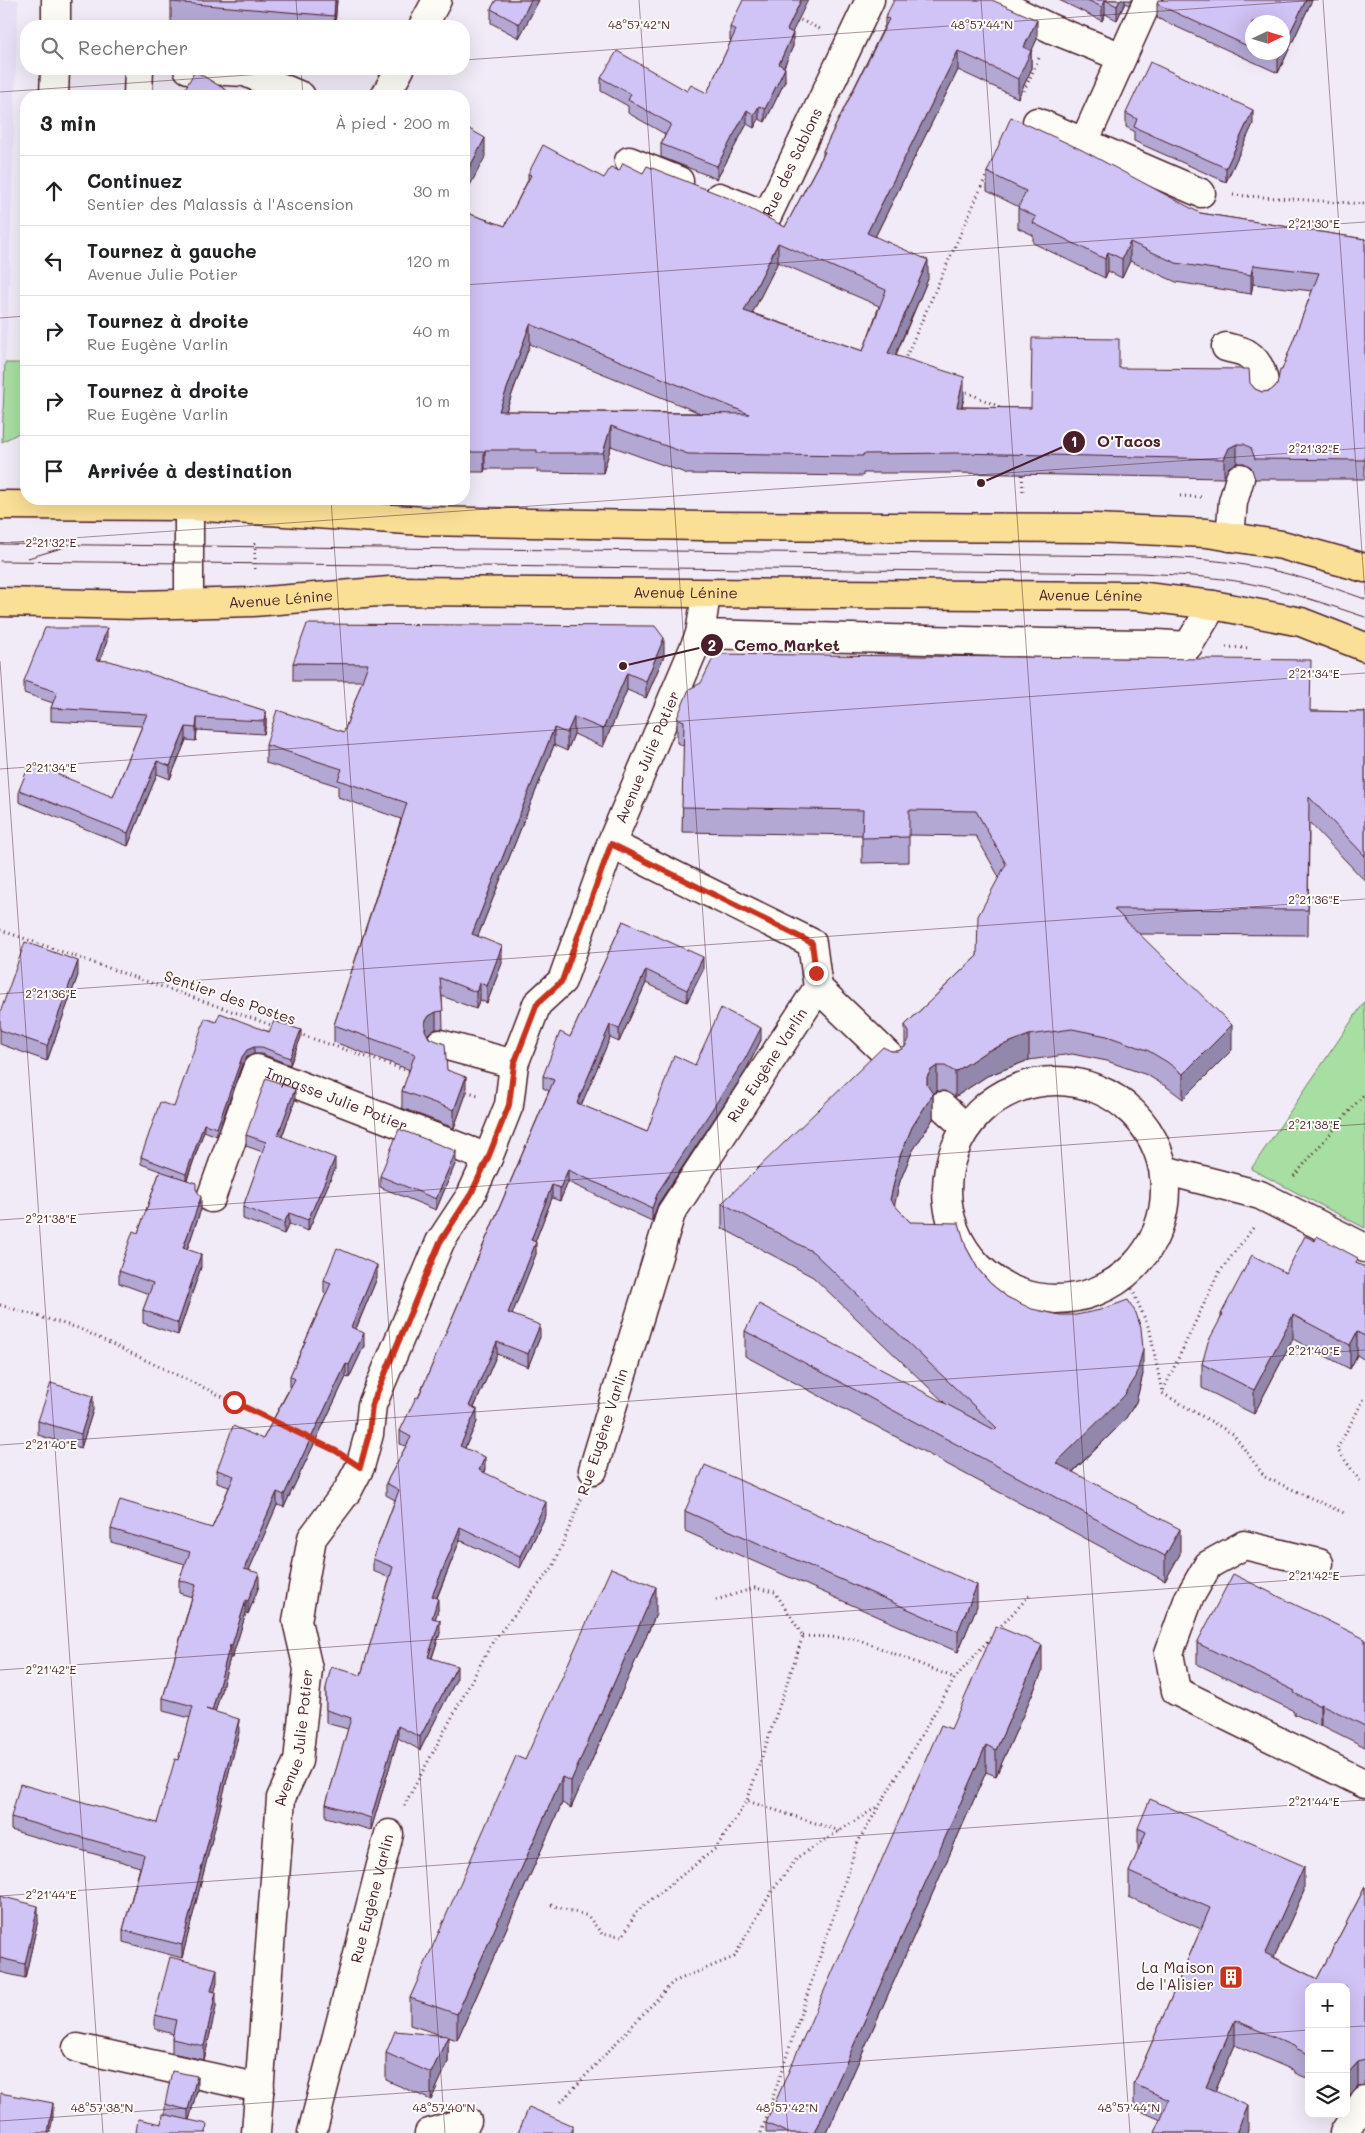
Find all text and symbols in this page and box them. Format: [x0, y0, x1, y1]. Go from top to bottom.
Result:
north arrow [1245, 15, 1290, 60]
text: 48°57'42"N [608, 16, 670, 32]
text: 48°57'44"N [951, 16, 1013, 32]
search box [20, 20, 470, 75]
icon: search [38, 34, 66, 62]
text: Rechercher [78, 35, 188, 60]
street label: Rue des Sablons [757, 104, 826, 220]
text: 3 min [40, 109, 96, 136]
text: À pied · 200 m [335, 112, 450, 133]
text: Continuez [87, 168, 182, 193]
icon: ahead [40, 177, 68, 205]
text: 30 m [413, 180, 450, 201]
text: Sentier des Malassis à l'Ascension [87, 193, 353, 214]
text: 2°21'30"E [1288, 215, 1340, 231]
text: Tournez à gauche [87, 238, 256, 263]
icon: left [40, 247, 68, 275]
text: 120 m [406, 250, 450, 271]
text: Avenue Julie Potier [87, 263, 238, 284]
text: Tournez à droite [87, 308, 249, 333]
icon: right [40, 317, 68, 345]
text: 40 m [413, 320, 450, 341]
text: Rue Eugène Varlin [87, 333, 228, 354]
text: Tournez à droite [87, 378, 249, 403]
icon: right [40, 387, 68, 415]
text: 10 m [415, 390, 450, 411]
text: Rue Eugène Varlin [87, 403, 228, 424]
callout: O'Tacos [1062, 426, 1171, 457]
text: O'Tacos [1097, 430, 1161, 451]
text: 1 [1071, 431, 1077, 451]
text: 2°21'32"E [1289, 440, 1340, 456]
icon: arrive [40, 457, 68, 485]
text: Arrivée à destination [87, 458, 292, 483]
text: 2°21'32"E [26, 534, 77, 550]
street label: Avenue Lénine [633, 582, 738, 602]
street label: Avenue Lénine [1038, 584, 1144, 606]
street label: Avenue Lénine [228, 585, 334, 612]
callout: Cemo Market [699, 630, 850, 661]
text: Cemo Market [734, 634, 840, 655]
text: 2 [708, 635, 716, 655]
text: 2°21'34"E [1288, 665, 1340, 681]
street label: Avenue Julie Potier [610, 688, 684, 826]
text: 2°21'34"E [25, 759, 77, 775]
text: 2°21'36"E [1288, 891, 1340, 907]
route end [805, 962, 828, 985]
street label: Sentier des Postes [162, 965, 299, 1029]
text: 2°21'36"E [25, 985, 77, 1001]
street label: Rue Eugène Varlin [722, 1004, 811, 1126]
street label: Impasse Julie Potier [263, 1062, 411, 1135]
text: 2°21'38"E [1288, 1116, 1340, 1132]
text: 2°21'38"E [25, 1210, 77, 1226]
text: 2°21'40"E [1288, 1342, 1340, 1358]
street label: Rue Eugène Varlin [572, 1366, 632, 1498]
route start [223, 1391, 246, 1414]
text: 2°21'40"E [25, 1436, 77, 1452]
text: 2°21'42"E [1289, 1567, 1340, 1583]
text: 2°21'42"E [26, 1661, 77, 1677]
street label: Avenue Julie Potier [269, 1668, 317, 1807]
text: 2°21'44"E [1288, 1793, 1340, 1809]
street label: Rue Eugène Varlin [345, 1832, 398, 1965]
text: 2°21'44"E [25, 1886, 77, 1902]
place label: La Maison de l'Alisier [1136, 1957, 1214, 1994]
building icon: La Maison de l'Alisier [1218, 1964, 1244, 1990]
map controls [1305, 1983, 1350, 2118]
button: + [1305, 1983, 1350, 2028]
button: − [1305, 2028, 1350, 2073]
button: layers [1305, 2073, 1350, 2118]
text: 48°57'38"N [71, 2099, 133, 2115]
text: 48°57'40"N [413, 2099, 475, 2115]
text: 48°57'42"N [756, 2099, 818, 2115]
text: 48°57'44"N [1098, 2099, 1160, 2115]

